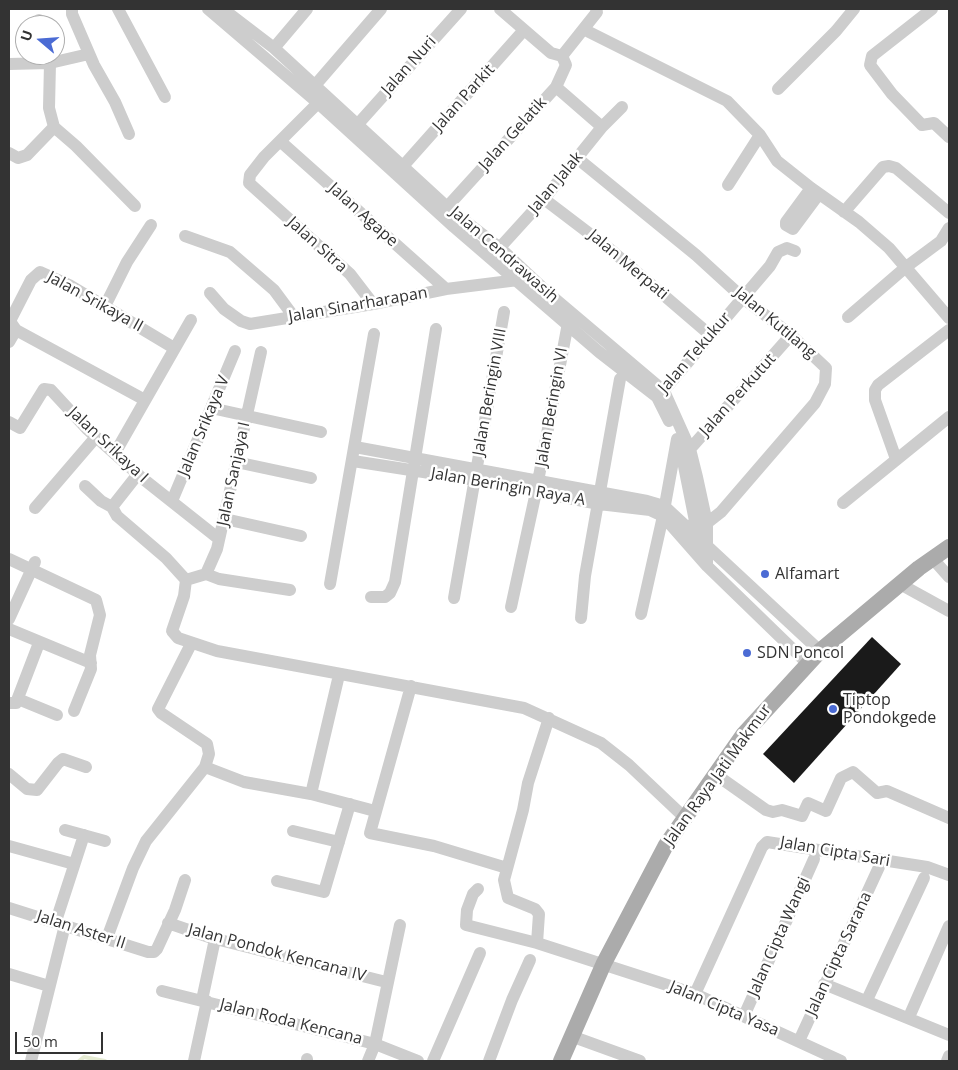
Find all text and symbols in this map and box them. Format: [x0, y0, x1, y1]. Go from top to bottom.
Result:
north arrow [15, 15, 65, 65]
text: U [16, 28, 37, 43]
street label: Jalan Nuri [378, 33, 440, 99]
street label: Jalan Parkit [429, 61, 499, 135]
street label: Jalan Gelatik [475, 93, 551, 175]
street label: Jalan Jalak [525, 148, 587, 218]
street label: Jalan Agape [324, 179, 402, 251]
street label: Jalan Cendrawasih [446, 203, 562, 307]
street label: Jalan Sitra [283, 213, 351, 277]
street label: Jalan Merpati [584, 226, 672, 304]
street label: Jalan Srikaya II [44, 268, 146, 336]
street label: Jalan Sinarharapan [287, 283, 429, 327]
street label: Jalan Kutilang [730, 283, 820, 363]
street label: Jalan Tekukur [655, 309, 735, 397]
street label: Jalan Beringin VIII [469, 327, 511, 457]
street label: Jalan Beringin VI [532, 346, 572, 468]
street label: Jalan Perkutut [696, 350, 780, 440]
street label: Jalan Srikaya V [174, 373, 234, 479]
street label: Jalan Srikaya I [64, 403, 152, 487]
street label: Jalan Sanjaya I [214, 420, 254, 528]
street label: Jalan Beringin Raya A [429, 464, 587, 510]
place label: Alfamart [775, 564, 839, 584]
marker: Alfamart [759, 568, 771, 580]
place label: SDN Poncol [757, 643, 844, 663]
marker: SDN Poncol [741, 647, 753, 659]
place label: Tiptop Pondokgede [843, 690, 936, 728]
street label: Jalan Raya Jati Makmur [660, 701, 776, 849]
marker: Tiptop Pondokgede [827, 703, 839, 715]
street label: Jalan Cipta Sari [779, 833, 891, 871]
street label: Jalan Cipta Wangi [744, 874, 814, 1000]
street label: Jalan Cipta Sarana [802, 889, 876, 1019]
street label: Jalan Aster II [34, 907, 128, 953]
street label: Jalan Pondok Kencana IV [186, 920, 368, 986]
street label: Jalan Cipta Yasa [666, 977, 782, 1041]
street label: Jalan Roda Kencana [218, 995, 364, 1049]
scale bar [18, 1022, 105, 1054]
text: 50 m [23, 1031, 58, 1051]

